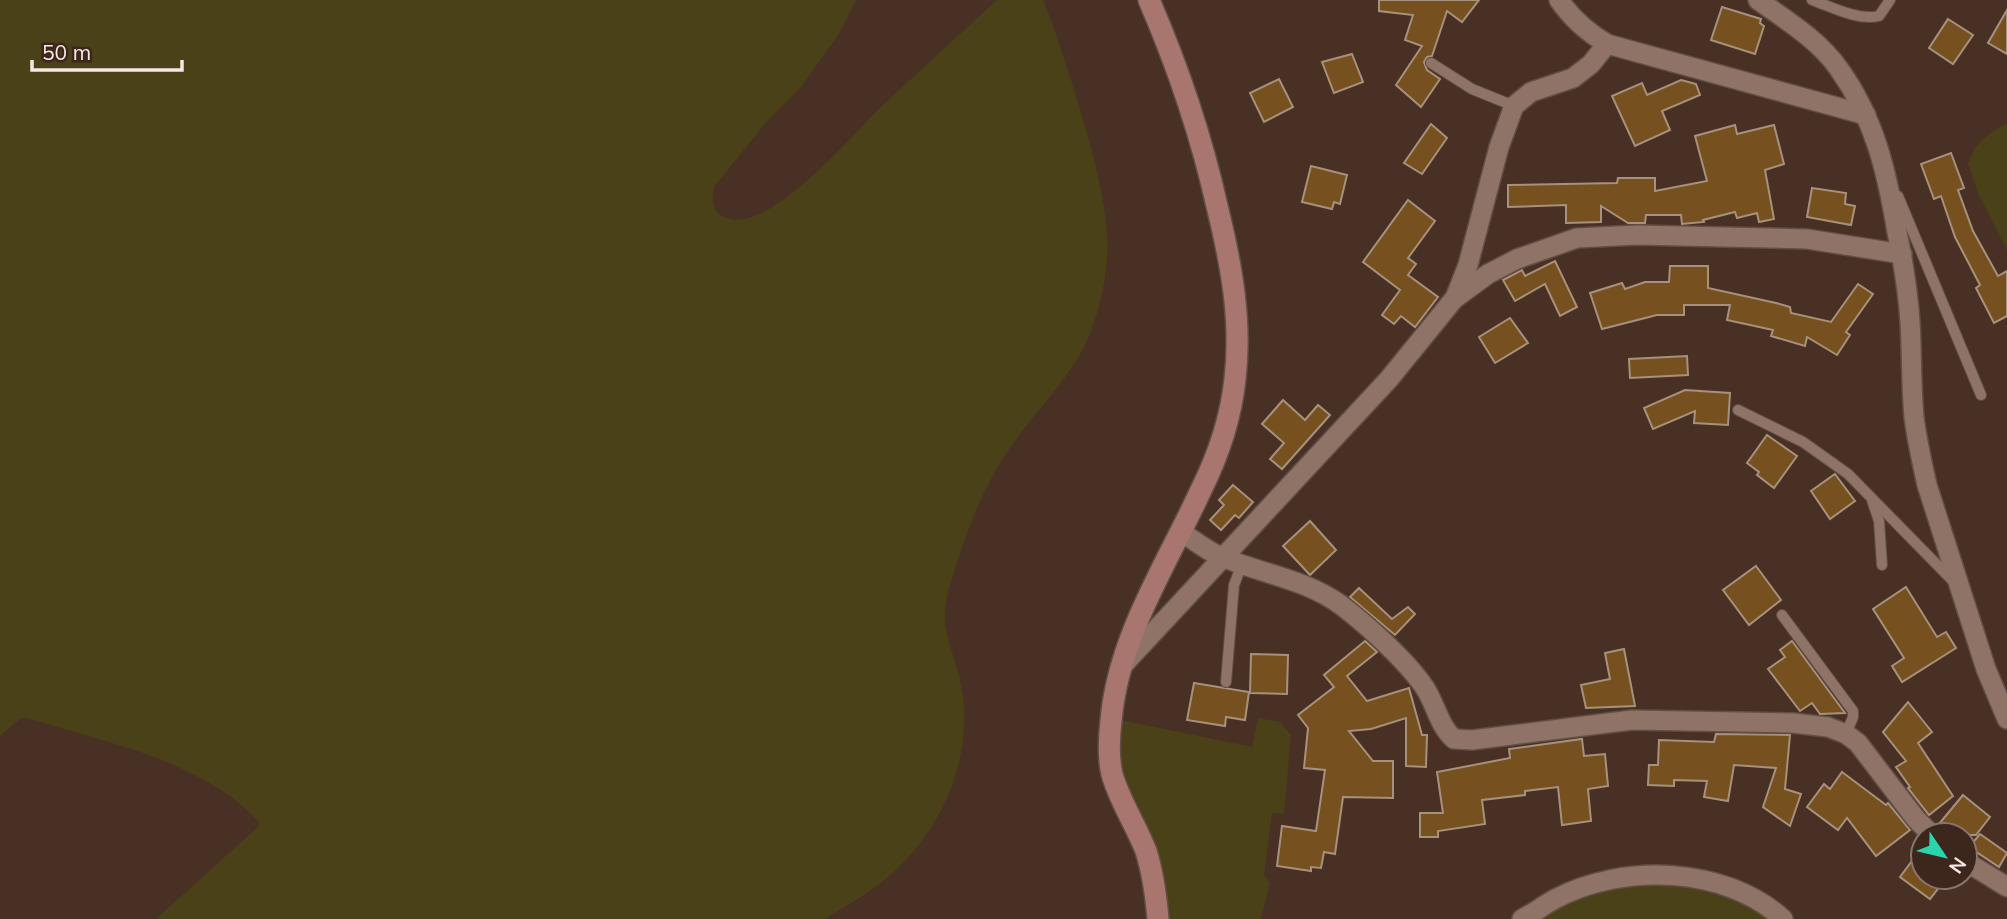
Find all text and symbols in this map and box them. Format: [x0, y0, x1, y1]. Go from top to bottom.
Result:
scale bar [32, 28, 182, 72]
text: 50 m [42, 39, 91, 65]
north arrow [1909, 821, 1979, 891]
text: N [1944, 853, 1972, 879]

